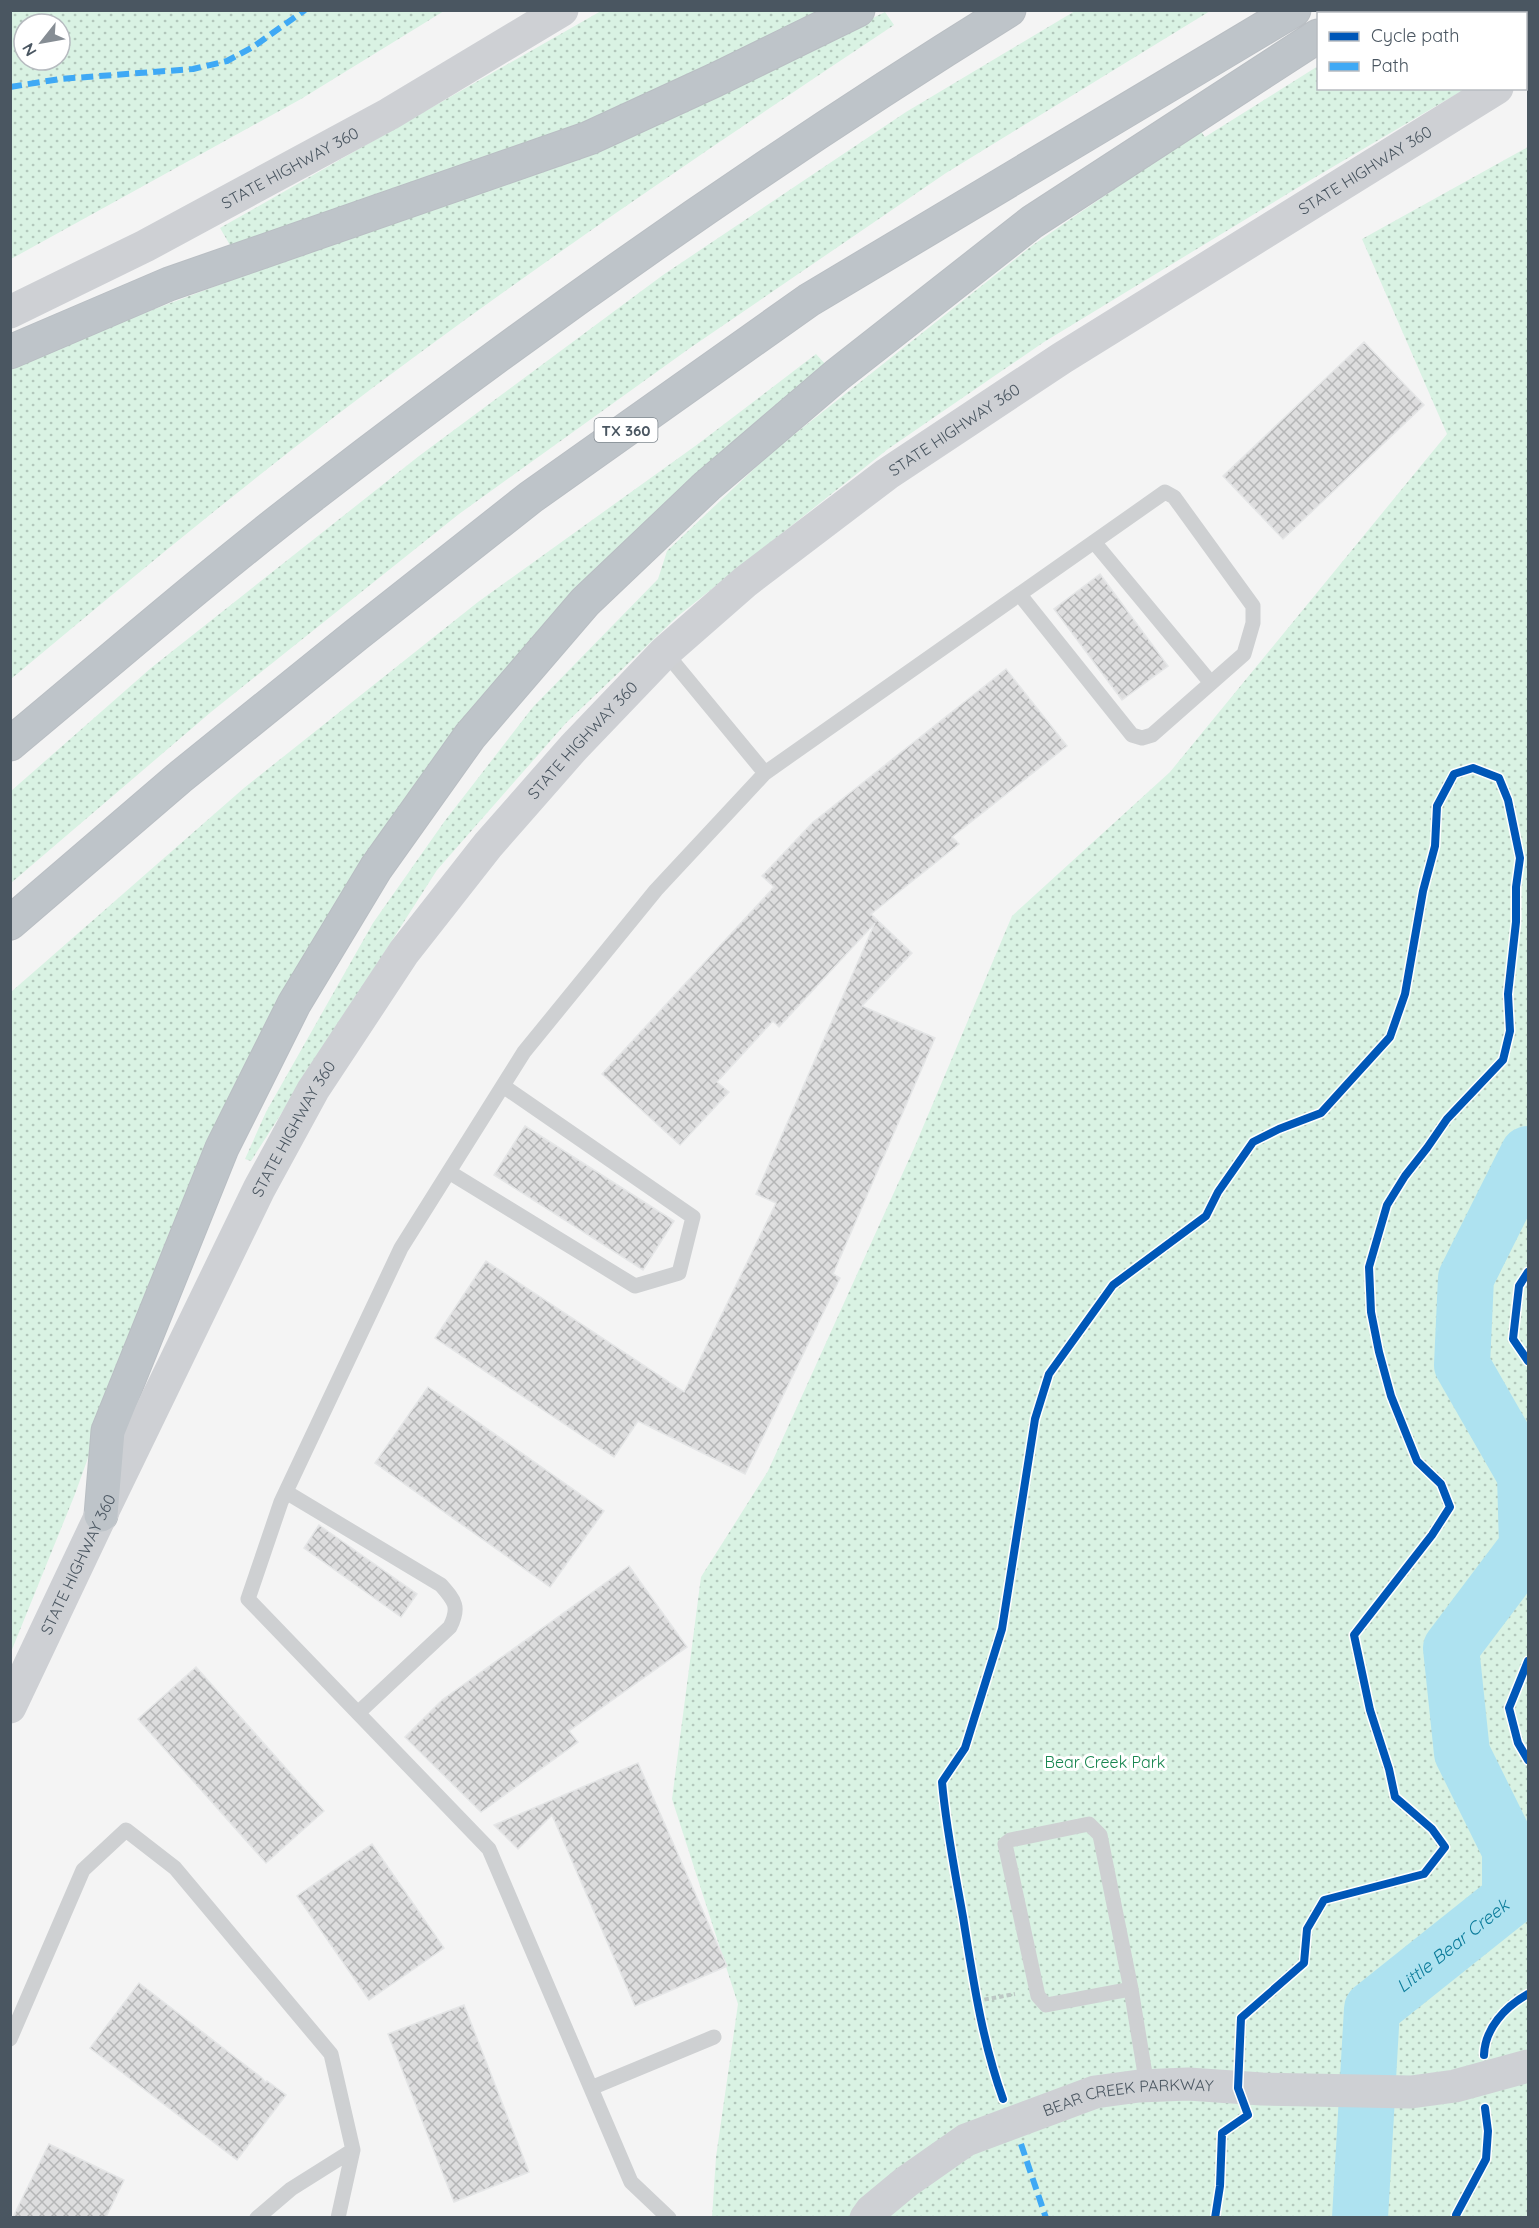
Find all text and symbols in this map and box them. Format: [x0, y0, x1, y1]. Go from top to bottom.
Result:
north arrow [12, 12, 72, 72]
legend [1317, 12, 1527, 90]
text: Cycle path [1371, 24, 1459, 47]
text: N [18, 40, 41, 60]
text: Path [1371, 54, 1409, 77]
street label: STATE HIGHWAY 360 [1294, 121, 1435, 219]
street label: STATE HIGHWAY 360 [218, 122, 362, 213]
street label: STATE HIGHWAY 360 [885, 379, 1024, 480]
road number: TX 360 [594, 418, 658, 442]
street label: STATE HIGHWAY 360 [523, 677, 642, 803]
street label: STATE HIGHWAY 360 [247, 1057, 340, 1200]
street label: STATE HIGHWAY 360 [36, 1491, 120, 1638]
park label: Bear Creek Park [1045, 1752, 1165, 1772]
water label: Little Bear Creek [1391, 1892, 1514, 1997]
street label: BEAR CREEK PARKWAY [1040, 2074, 1214, 2121]

